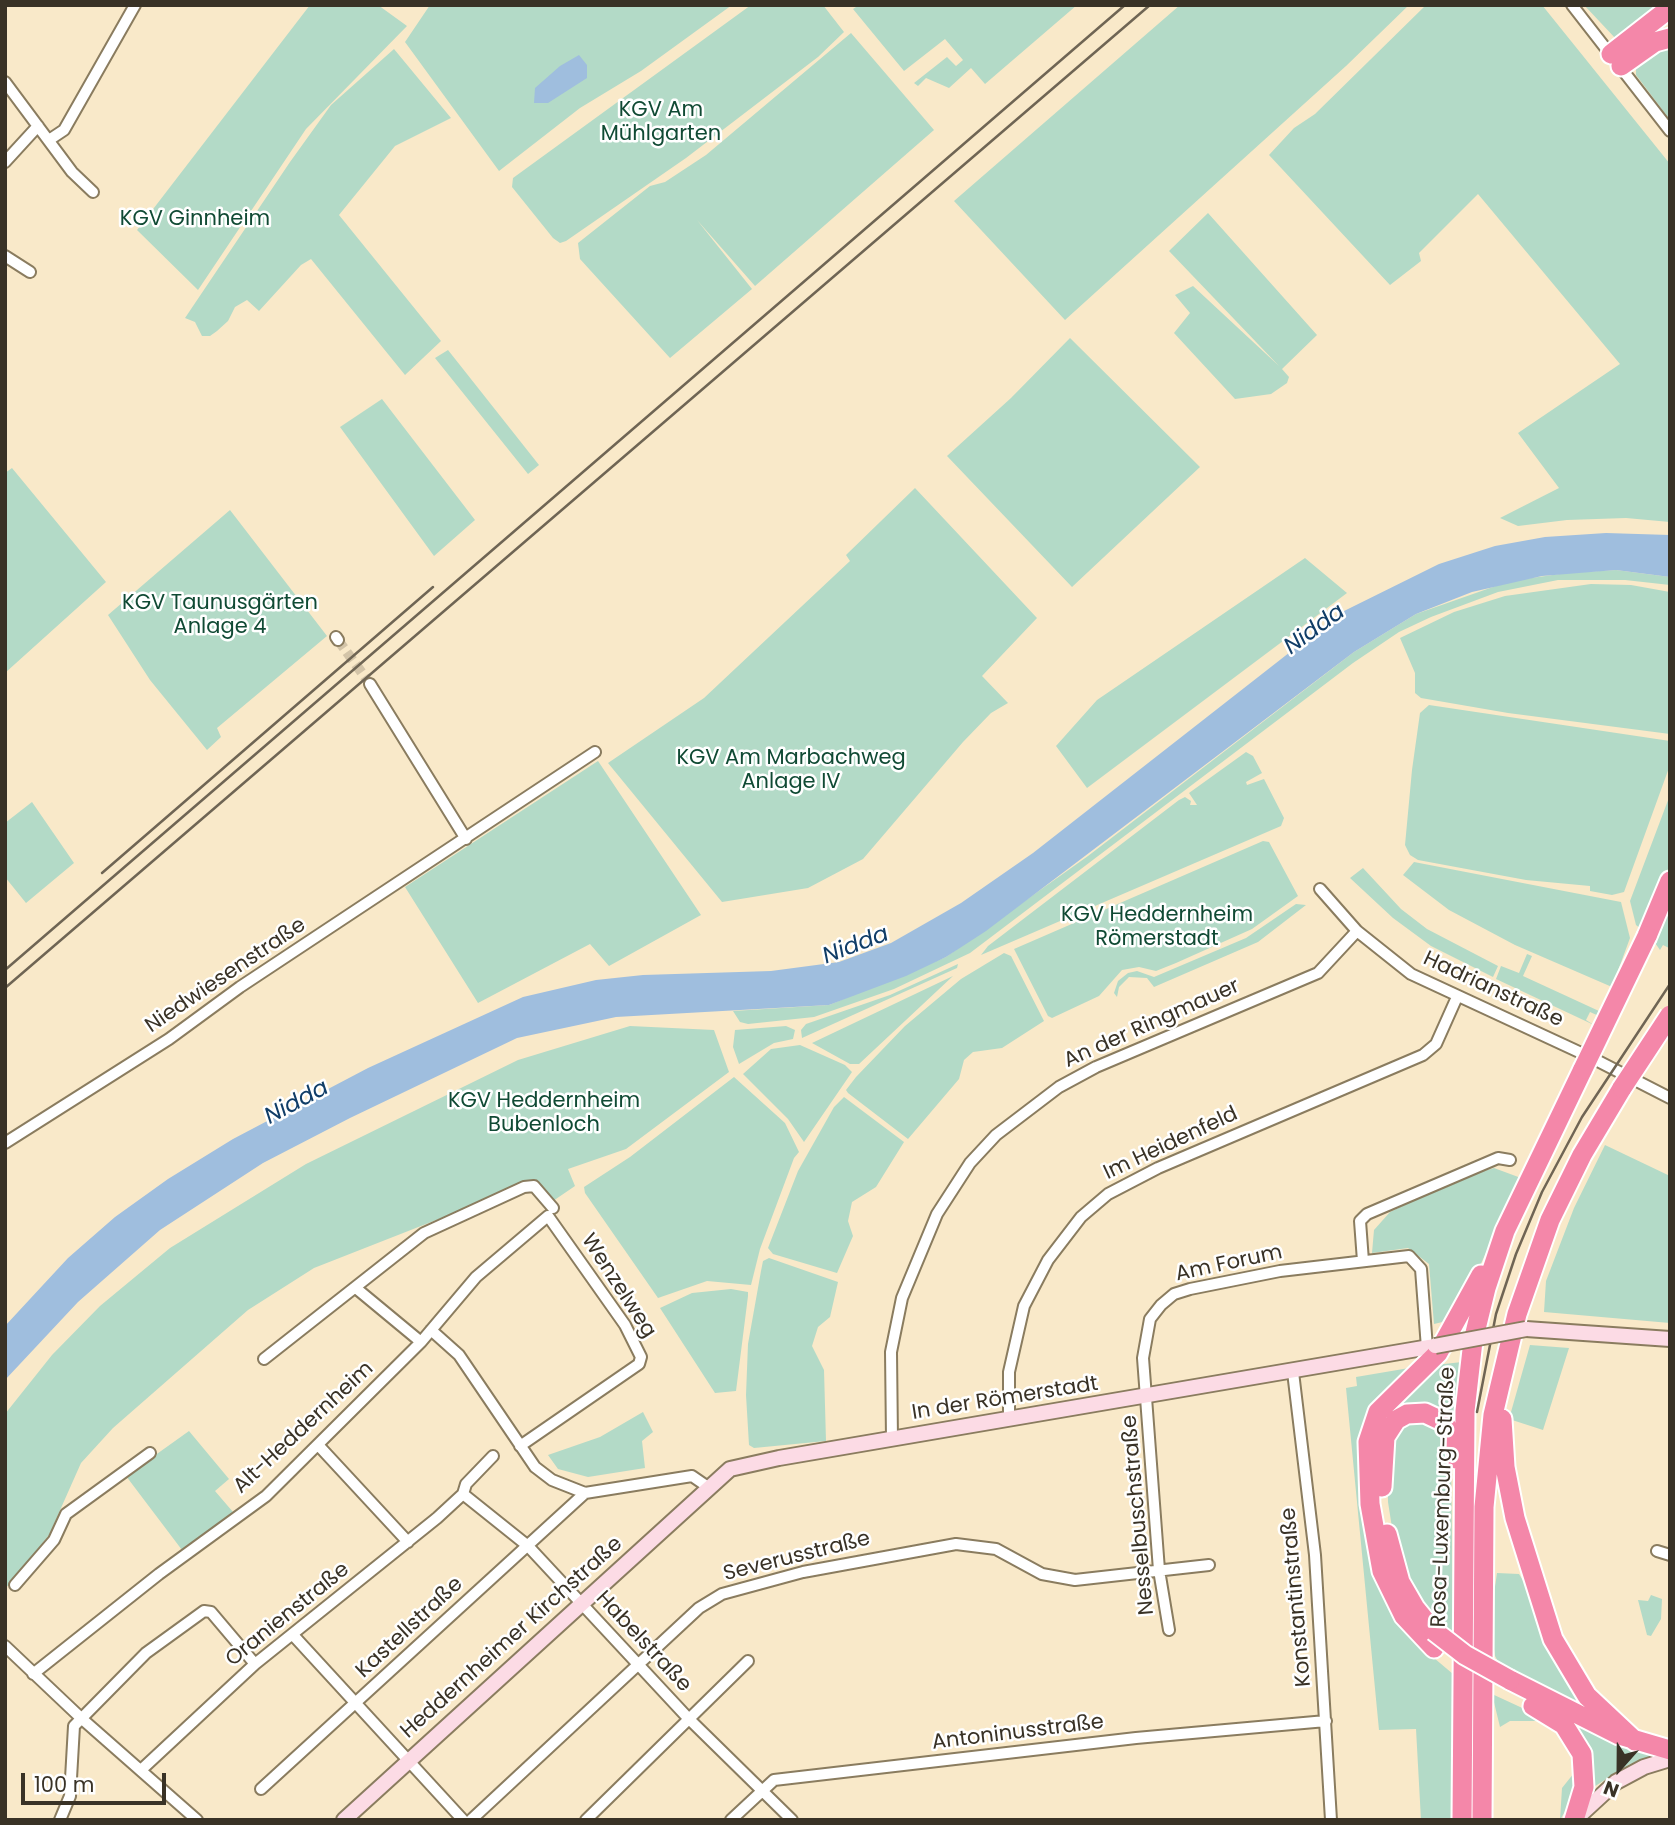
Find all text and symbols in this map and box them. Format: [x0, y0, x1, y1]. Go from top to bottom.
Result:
park label: KGV Am Mühlgarten [601, 98, 721, 148]
park label: KGV Ginnheim [120, 207, 270, 233]
park label: KGV Taunusgärten Anlage 4 [122, 591, 318, 641]
water label: Nidda [1279, 599, 1351, 661]
park label: KGV Am Marbachweg Anlage IV [676, 746, 906, 796]
park label: KGV Heddernheim Römerstadt [1061, 903, 1253, 953]
street label: Niedwiesenstraße [141, 913, 311, 1039]
water label: Nidda [819, 921, 893, 971]
street label: Hadrianstraße [1419, 947, 1567, 1033]
street label: An der Ringmauer [1060, 974, 1244, 1074]
water label: Nidda [260, 1075, 334, 1131]
park label: KGV Heddernheim Bubenloch [448, 1089, 640, 1139]
street label: Im Heidenfeld [1100, 1102, 1242, 1186]
street label: Wenzelweg [575, 1229, 661, 1343]
street label: Am Forum [1173, 1240, 1285, 1288]
street label: Alt-Heddernheim [229, 1357, 379, 1499]
street label: Rosa-Luxemburg-Straße [1427, 1366, 1461, 1628]
street label: In der Römerstadt [910, 1372, 1100, 1426]
street label: Nesselbuschstraße [1118, 1414, 1160, 1616]
street label: Konstantinstraße [1277, 1506, 1317, 1688]
street label: Severusstraße [721, 1527, 873, 1587]
street label: Heddernheimer Kirchstraße [396, 1532, 628, 1744]
street label: Oranienstraße [221, 1558, 355, 1672]
street label: Kastellstraße [351, 1572, 469, 1684]
street label: Habelstraße [590, 1586, 696, 1698]
street label: Antoninusstraße [931, 1710, 1105, 1756]
north arrow [1584, 1734, 1654, 1804]
scale bar [24, 1758, 170, 1802]
text: 100 m [34, 1770, 94, 1799]
text: N [1600, 1774, 1623, 1804]

